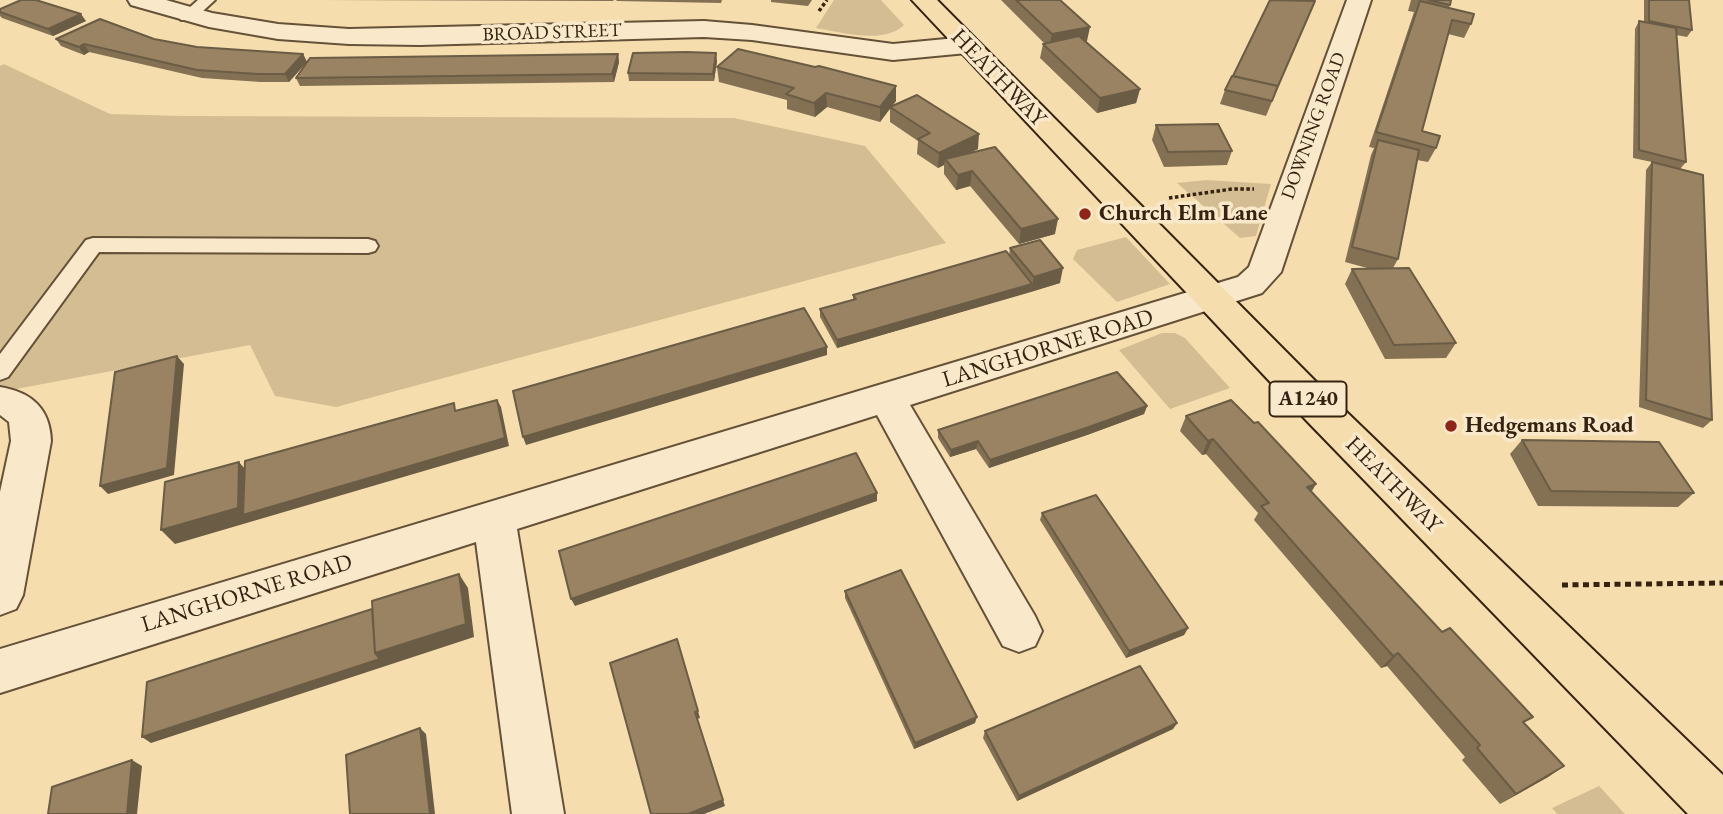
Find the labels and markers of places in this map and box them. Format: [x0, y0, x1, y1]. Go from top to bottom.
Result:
place label: Church Elm Lane [1099, 200, 1268, 228]
marker: Church Elm Lane [1077, 206, 1093, 222]
place label: Hedgemans Road [1465, 412, 1634, 440]
marker: Hedgemans Road [1443, 418, 1459, 434]

